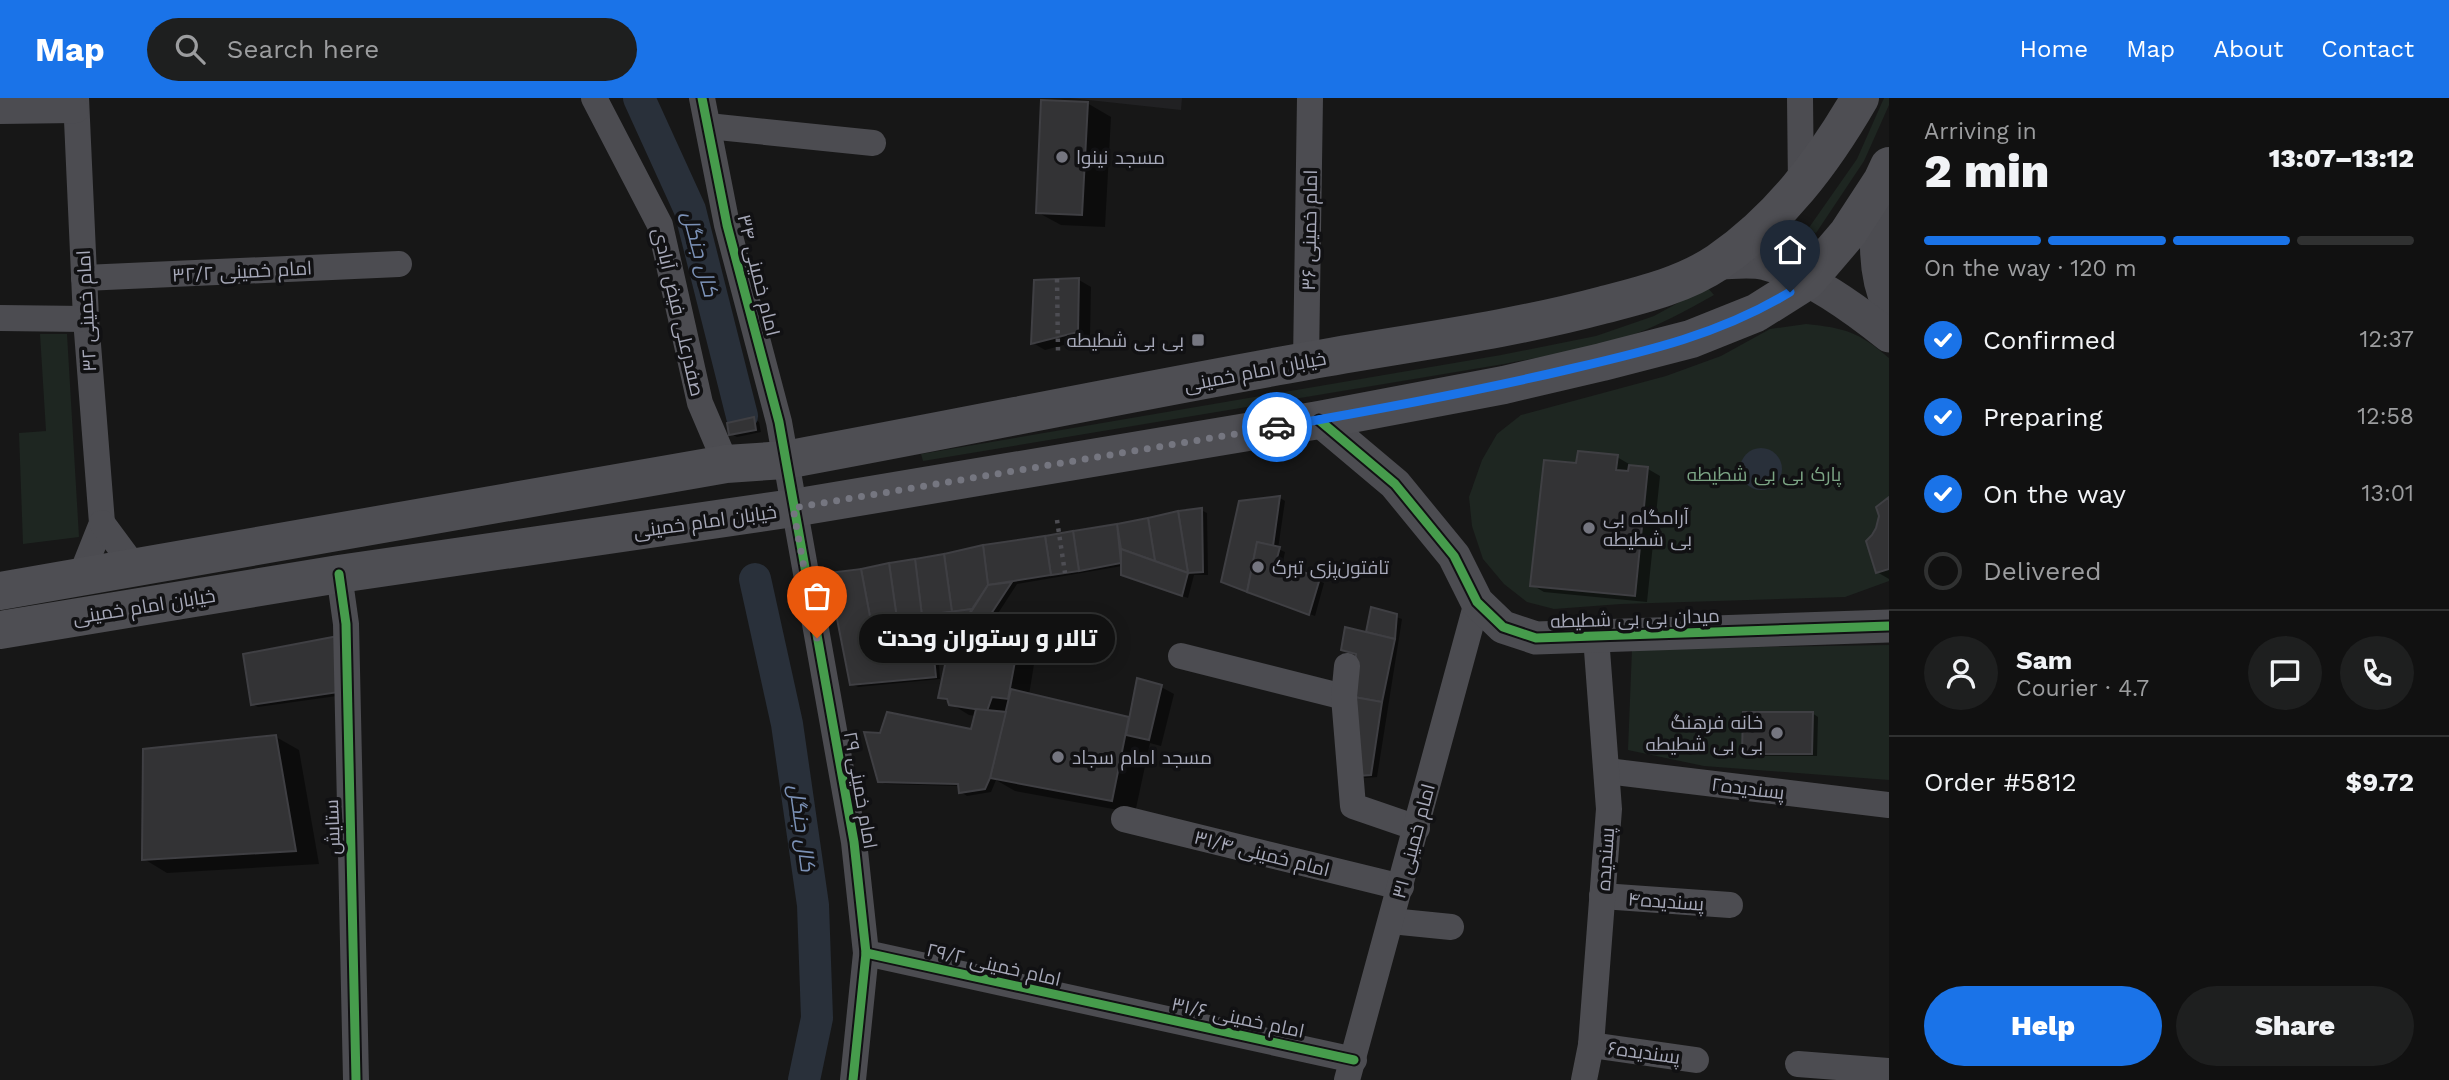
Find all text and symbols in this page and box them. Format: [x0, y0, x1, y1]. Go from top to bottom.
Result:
search box [147, 18, 637, 81]
text: Map [35, 30, 105, 69]
icon: search [171, 30, 209, 68]
text: Search here [227, 34, 379, 64]
text: Home [2020, 35, 2088, 63]
text: Map [2126, 35, 2175, 63]
text: About [2213, 35, 2283, 63]
text: Contact [2321, 35, 2414, 63]
text: Arriving in [1924, 118, 2037, 145]
text: 13:07–13:12 [2269, 143, 2414, 173]
text: 2 min [1924, 144, 2049, 198]
place label: مسجد نینوا [1076, 146, 1165, 169]
marker: مسجد نینوا [1054, 149, 1070, 165]
street label: امام خمینی ۳۶ [1297, 169, 1324, 291]
water label: کال جنگل [676, 208, 724, 300]
street label: امام خمینی ۳۴ [730, 212, 785, 339]
pin [1760, 220, 1820, 292]
street label: صفدرعلی فیض آبادی [648, 226, 709, 399]
icon: home [1771, 231, 1809, 269]
street label: امام خمینی ۳۲ [72, 249, 103, 372]
text: On the way · 120 m [1924, 255, 2137, 282]
street label: امام خمینی ۳۲/۲ [171, 256, 313, 289]
icon: check [1924, 321, 1962, 359]
text: Confirmed [1983, 325, 2116, 355]
text: 12:37 [2359, 326, 2414, 353]
place label: بی بی شطیطه [1067, 329, 1184, 352]
marker: بی بی شطیطه [1190, 332, 1206, 348]
street label: خیابان امام خمینی [1182, 346, 1328, 398]
courier [1242, 392, 1312, 462]
icon: check [1924, 398, 1962, 436]
text: Preparing [1983, 402, 2103, 432]
text: 12:58 [2357, 403, 2414, 430]
icon: car [1258, 408, 1296, 446]
park label: پارک بی بی شطیطه [1687, 463, 1841, 487]
icon: check [1924, 475, 1962, 513]
text: On the way [1983, 479, 2126, 509]
text: 13:01 [2362, 480, 2414, 507]
street label: خیابان امام خمینی [632, 500, 778, 545]
place label: آرامگاه بی بی شطیطه [1603, 506, 1692, 551]
marker: آرامگاه بی بی شطیطه [1581, 520, 1597, 536]
place label: تافتون‌پزی تبرک [1272, 556, 1389, 580]
text: Delivered [1983, 556, 2102, 586]
marker: تافتون‌پزی تبرک [1250, 559, 1266, 575]
pin [787, 566, 847, 638]
icon: bag [798, 577, 836, 615]
street label: خیابان امام خمینی [71, 584, 217, 631]
street label: میدان بی بی شطیطه [1550, 604, 1720, 633]
callout: تالار و رستوران وحدت [859, 614, 1114, 662]
text: تالار و رستوران وحدت [877, 625, 1097, 652]
button: person [1924, 636, 1998, 710]
button: chat [2248, 636, 2322, 710]
button: phone [2340, 636, 2414, 710]
text: Sam [2016, 645, 2072, 675]
text: Courier · 4.7 [2016, 675, 2149, 702]
place label: خانه فرهنگ بی بی شطیطه [1646, 711, 1763, 756]
marker: خانه فرهنگ بی بی شطیطه [1769, 725, 1785, 741]
street label: امام خمینی ۲۹ [837, 730, 882, 851]
place label: مسجد امام سجاد [1072, 746, 1212, 771]
marker: مسجد امام سجاد [1050, 749, 1066, 765]
text: Order #5812 [1924, 767, 2077, 797]
text: $9.72 [2346, 767, 2414, 797]
street label: پسندیده۲ [1710, 773, 1786, 805]
street label: امام خمینی ۳۱ [1387, 781, 1442, 902]
water label: کال جنگل [783, 783, 821, 873]
street label: ستایش [320, 799, 345, 855]
street label: امام خمینی ۳۱/۴ [1191, 826, 1332, 883]
street label: پسندیده [1592, 827, 1620, 892]
street label: پسندیده۴ [1627, 887, 1705, 917]
street label: امام خمینی ۲۹/۲ [924, 938, 1063, 993]
button: Help [1924, 986, 2162, 1066]
button: Share [2176, 986, 2414, 1066]
street label: امام خمینی ۳۱/۶ [1169, 992, 1306, 1045]
street label: پسندیده۶ [1606, 1036, 1681, 1070]

